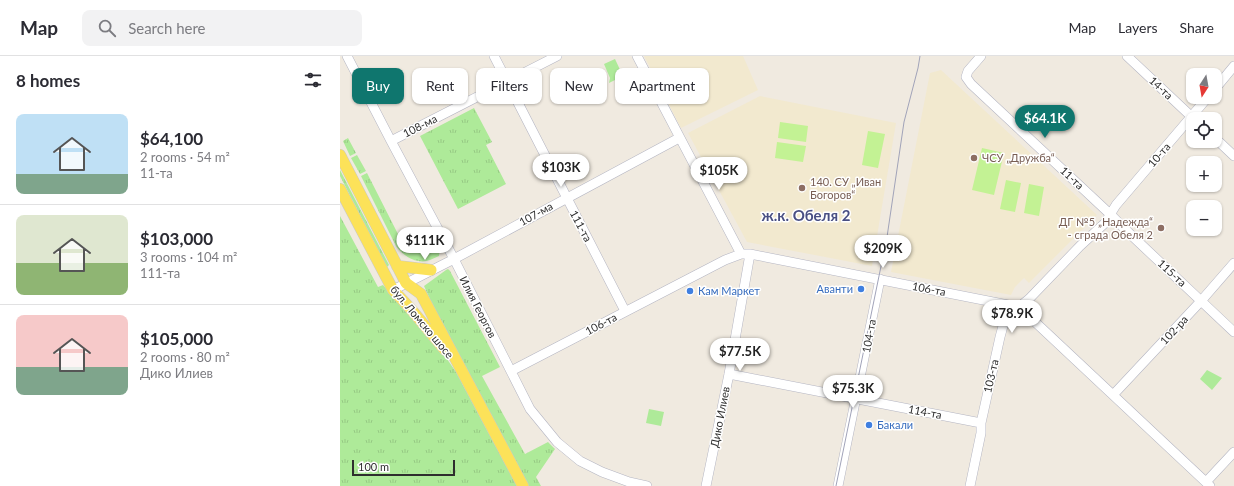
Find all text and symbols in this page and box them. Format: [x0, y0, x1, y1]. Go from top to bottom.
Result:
search box [82, 10, 362, 46]
text: Map [20, 16, 58, 39]
icon: search [96, 17, 118, 39]
text: Search here [128, 19, 206, 37]
text: Map [1068, 19, 1096, 36]
text: Layers [1118, 19, 1158, 36]
text: Share [1180, 19, 1214, 36]
chip: Buy [352, 68, 404, 104]
chip: Rent [412, 68, 468, 104]
chip: Filters [476, 68, 542, 104]
chip: New [550, 68, 607, 104]
chip: Apartment [615, 68, 709, 104]
north arrow [1186, 68, 1222, 104]
map controls [1186, 68, 1222, 236]
icon: filters [302, 69, 324, 91]
text: 8 homes [16, 70, 80, 91]
street label: 14-та [1147, 73, 1176, 102]
pin: $64.1K [1012, 105, 1078, 139]
text: $64.1K [1024, 110, 1066, 126]
street label: 108-ма [401, 111, 439, 140]
button: locate [1186, 112, 1222, 148]
text: $64,100 [140, 128, 203, 149]
icon: home [48, 130, 96, 178]
street label: 10-та [1145, 140, 1173, 169]
text: 2 rooms · 54 m² [140, 149, 230, 165]
place label: ЧСУ „Дружба“ [982, 151, 1055, 164]
marker: ЧСУ „Дружба“ [969, 153, 979, 163]
pin: $103K [533, 154, 589, 188]
button: + [1186, 156, 1222, 192]
pin: $105K [691, 157, 747, 191]
text: $103K [541, 159, 581, 175]
text: $105K [699, 162, 739, 178]
street label: 11-та [1058, 163, 1087, 192]
text: 11-та [140, 165, 173, 181]
place label: 140. СУ „Иван Богоров“ [810, 175, 881, 201]
marker: 140. СУ „Иван Богоров“ [797, 183, 807, 193]
street label: 107-ма [517, 199, 555, 228]
button: − [1186, 200, 1222, 236]
district label: ж.к. Обеля 2 [761, 206, 851, 224]
street label: 111-та [568, 208, 595, 244]
place label: ДГ №5 „Надежда“ - сграда Обеля 2 [1059, 215, 1153, 241]
marker: ДГ №5 „Надежда“ - сграда Обеля 2 [1156, 223, 1166, 233]
pin: $111K [397, 227, 453, 261]
text: $103,000 [140, 228, 213, 249]
icon: home [48, 231, 96, 279]
text: $111K [405, 232, 445, 248]
pin: $209K [855, 235, 911, 269]
text: $209K [863, 240, 903, 256]
text: 3 rooms · 104 m² [140, 249, 237, 265]
street label: 115-та [1155, 256, 1189, 289]
text: 111-та [140, 265, 180, 281]
street label: Илия Георгов [457, 274, 500, 340]
street label: 106-та [911, 279, 947, 298]
place label: Аванти [817, 282, 853, 295]
street label: бул. Ломско шосе [388, 283, 457, 361]
place label: Кам Маркет [698, 284, 760, 297]
marker: Аванти [856, 284, 866, 294]
marker: Кам Маркет [685, 286, 695, 296]
pin: $78.9K [979, 300, 1045, 334]
text: $78.9K [991, 305, 1033, 321]
street label: 106-та [583, 310, 619, 337]
street label: 102-ра [1157, 312, 1190, 347]
street label: 104-та [859, 318, 878, 354]
text: $105,000 [140, 328, 213, 349]
icon: home [48, 331, 96, 379]
pin: $77.5K [707, 338, 773, 372]
text: $77.5K [719, 343, 761, 359]
text: 2 rooms · 80 m² [140, 349, 230, 365]
street label: 103-та [980, 358, 1001, 394]
text: Дико Илиев [140, 365, 213, 381]
pin: $75.3K [820, 375, 886, 409]
text: $75.3K [832, 380, 874, 396]
street label: Дико Илиев [707, 385, 732, 448]
street label: 114-та [907, 402, 943, 421]
place label: Бакали [877, 418, 913, 431]
marker: Бакали [864, 420, 874, 430]
scale bar [352, 458, 455, 477]
text: 100 m [358, 460, 389, 473]

